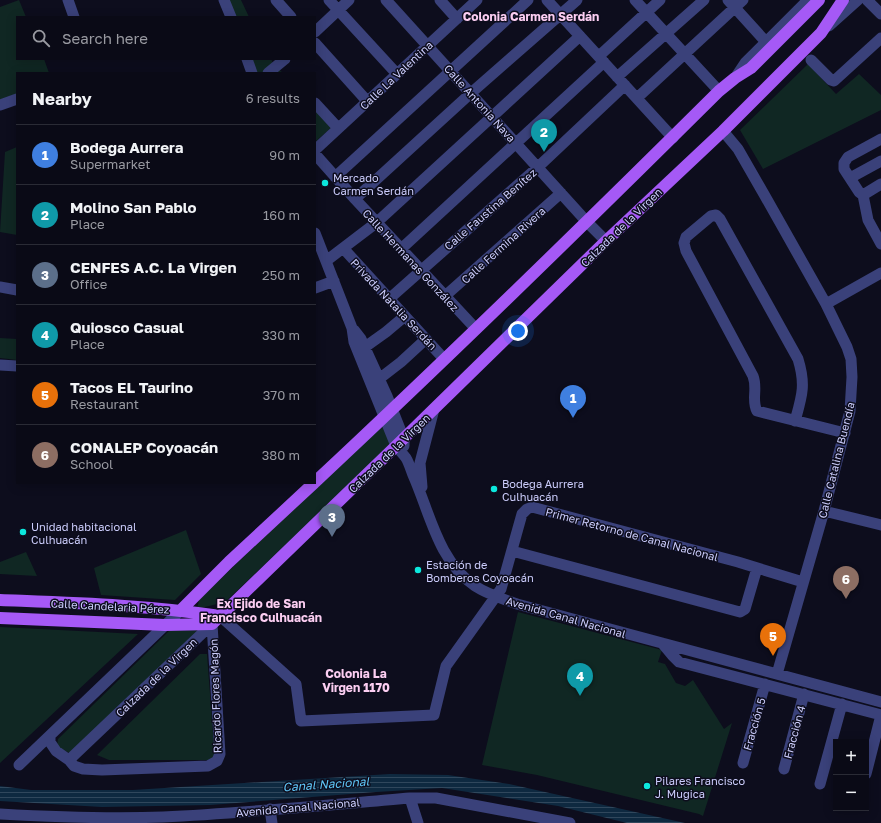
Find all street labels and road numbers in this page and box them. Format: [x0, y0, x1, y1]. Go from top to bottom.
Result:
street label: Calle La Valentina [357, 38, 435, 112]
street label: Calle Antonia Nava [442, 62, 518, 144]
street label: Calle Faustina Benítez [441, 165, 539, 253]
street label: Calzada de la Virgen [578, 185, 664, 269]
street label: Calle Fermina Rivera [458, 204, 548, 286]
street label: Calle Hermanas González [360, 206, 462, 314]
street label: Privada Natalia Serdán [348, 256, 440, 352]
street label: Calle Catalina Buendía [815, 401, 857, 519]
street label: Calzada de la Virgen [346, 411, 432, 495]
street label: Primer Retorno de Canal Nacional [544, 505, 720, 563]
street label: Avenida Canal Nacional [505, 594, 628, 640]
street label: Calle Candelaria Pérez [50, 596, 170, 616]
street label: Calzada de la Virgen [113, 635, 199, 719]
street label: Ricardo Flores Magón [207, 639, 223, 753]
street label: Fracción 5 [740, 696, 768, 752]
street label: Fracción 4 [781, 704, 807, 760]
street label: Avenida Canal Nacional [236, 795, 361, 819]

